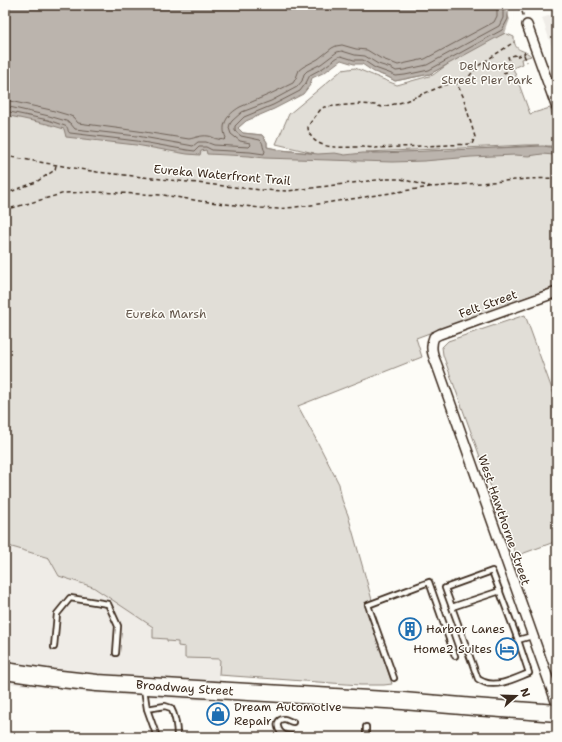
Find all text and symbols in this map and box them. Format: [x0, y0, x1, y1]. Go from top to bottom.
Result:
park label: Del Norte Street Pier Park [441, 58, 533, 88]
street label: Eureka Waterfront Trail [153, 161, 292, 189]
street label: Felt Street [457, 286, 519, 322]
park label: Eureka Marsh [126, 306, 206, 322]
street label: West Hawthorne Street [474, 453, 534, 587]
building icon: Harbor Lanes [397, 616, 423, 642]
place label: Harbor Lanes [426, 621, 505, 637]
hotel icon: Home2 Suites [494, 636, 520, 662]
place label: Home2 Suites [413, 641, 492, 657]
north arrow [496, 676, 536, 716]
street label: Broadway Street [136, 677, 234, 699]
text: N [516, 686, 534, 700]
place label: Dream Automotive Repair [234, 699, 342, 729]
shop icon: Dream Automotive Repair [205, 701, 231, 727]

